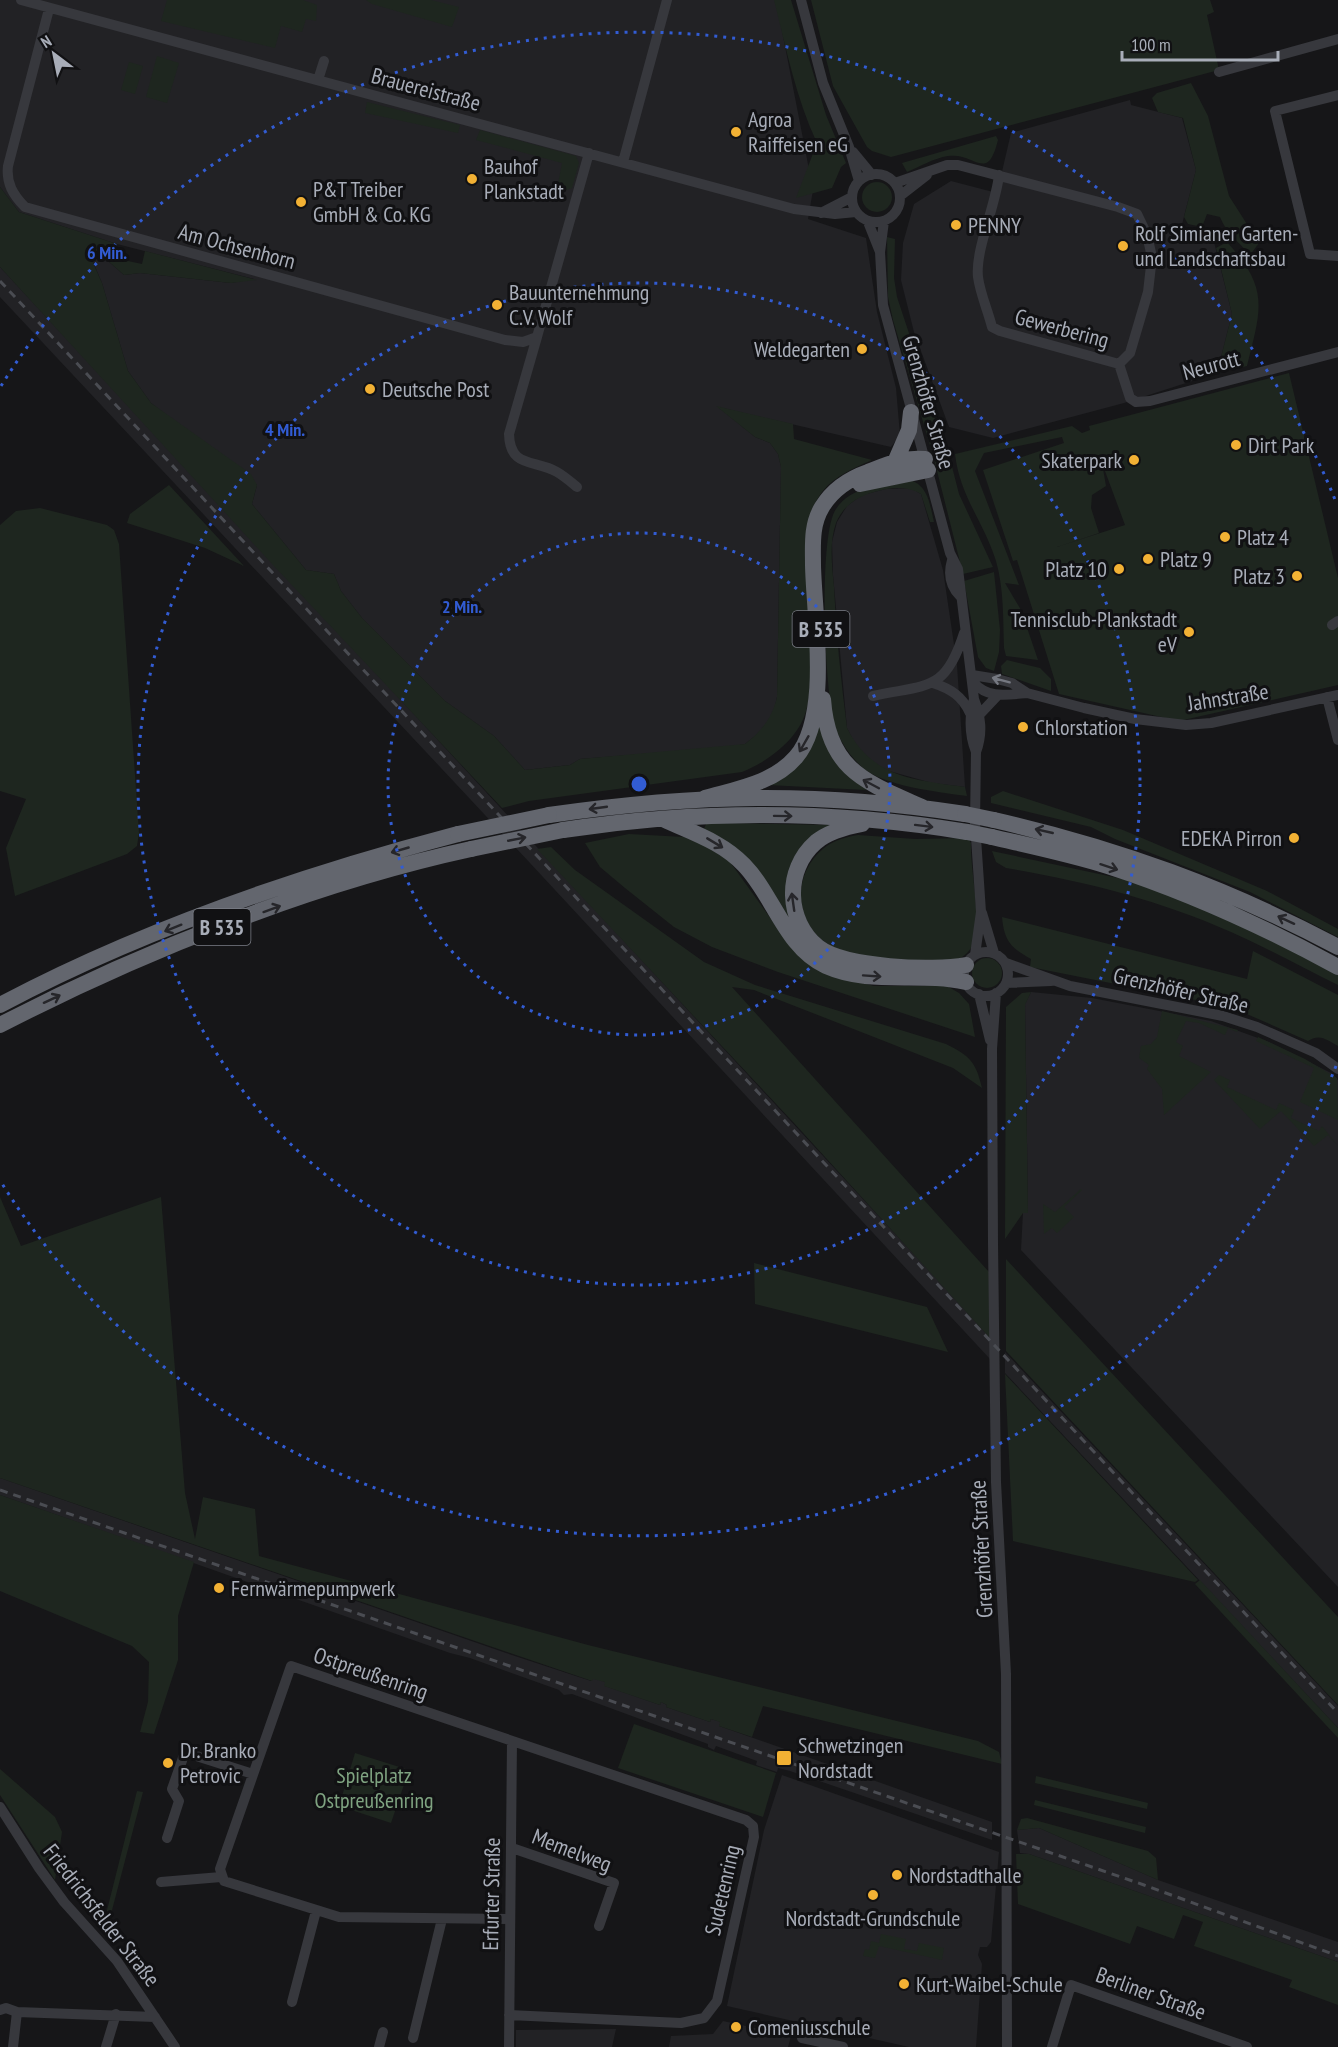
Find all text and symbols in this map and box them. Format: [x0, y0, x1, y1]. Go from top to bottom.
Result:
north arrow [24, 24, 84, 84]
scale bar [1122, 24, 1278, 62]
text: N [37, 31, 55, 52]
text: 100 m [1131, 33, 1171, 56]
street label: Brauereistraße [368, 61, 484, 117]
place label: Agroa Raiffeisen eG [748, 105, 848, 158]
marker: Agroa Raiffeisen eG [729, 125, 743, 139]
place label: Bauhof Plankstadt [484, 152, 564, 205]
marker: Bauhof Plankstadt [465, 172, 479, 186]
place label: P&T Treiber GmbH & Co. KG [313, 175, 431, 228]
marker: P&T Treiber GmbH & Co. KG [294, 195, 308, 209]
place label: PENNY [968, 211, 1021, 239]
street label: Am Ochsenhorn [175, 217, 299, 275]
marker: PENNY [949, 218, 963, 232]
place label: Rolf Simianer Garten- und Landschaftsbau [1135, 219, 1298, 272]
marker: Rolf Simianer Garten- und Landschaftsbau [1116, 239, 1130, 253]
text: 6 Min. [87, 241, 127, 264]
place label: Bauunternehmung C.V. Wolf [509, 278, 649, 331]
marker: Bauunternehmung C.V. Wolf [490, 298, 504, 312]
street label: Gewerbering [1012, 302, 1112, 354]
street label: Grenzhöfer Straße [897, 332, 961, 472]
place label: Weldegarten [754, 335, 850, 363]
marker: Weldegarten [855, 342, 869, 356]
street label: Neurott [1179, 344, 1243, 386]
place label: Deutsche Post [382, 375, 489, 403]
marker: Deutsche Post [363, 382, 377, 396]
text: 4 Min. [265, 418, 305, 441]
place label: Dirt Park [1248, 431, 1315, 459]
marker: Dirt Park [1229, 438, 1243, 452]
place label: Skaterpark [1041, 446, 1122, 474]
marker: Skaterpark [1127, 453, 1141, 467]
place label: Platz 4 [1237, 523, 1289, 551]
marker: Platz 4 [1218, 530, 1232, 544]
place label: Platz 9 [1160, 545, 1212, 573]
marker: Platz 9 [1141, 552, 1155, 566]
place label: Platz 10 [1045, 555, 1107, 583]
marker: Platz 10 [1112, 562, 1126, 576]
place label: Platz 3 [1233, 562, 1285, 590]
marker: Platz 3 [1290, 569, 1304, 583]
text: 2 Min. [442, 595, 482, 618]
place label: Tennisclub-Plankstadt eV [1010, 605, 1178, 658]
road number: B 535 [792, 611, 850, 647]
marker: Tennisclub-Plankstadt eV [1182, 625, 1196, 639]
one-way arrow [992, 674, 1011, 686]
street label: Jahnstraße [1185, 677, 1270, 717]
place label: Chlorstation [1035, 713, 1128, 741]
marker: Chlorstation [1016, 720, 1030, 734]
one-way arrow [798, 735, 810, 752]
centre of rings [629, 774, 649, 794]
one-way arrow [862, 778, 880, 789]
one-way arrow [588, 803, 608, 814]
one-way arrow [773, 810, 793, 822]
one-way arrow [914, 821, 934, 832]
place label: EDEKA Pirron [1181, 824, 1282, 852]
one-way arrow [1035, 825, 1054, 837]
marker: EDEKA Pirron [1287, 831, 1301, 845]
one-way arrow [507, 833, 526, 844]
one-way arrow [706, 837, 723, 849]
one-way arrow [391, 845, 410, 856]
one-way arrow [1099, 862, 1118, 873]
one-way arrow [788, 893, 799, 913]
one-way arrow [262, 902, 280, 913]
road number: B 535 [194, 909, 250, 945]
one-way arrow [1277, 914, 1295, 926]
one-way arrow [164, 923, 182, 934]
street label: Grenzhöfer Straße [1111, 961, 1251, 1019]
one-way arrow [861, 971, 881, 982]
one-way arrow [43, 992, 61, 1004]
street label: Grenzhöfer Straße [963, 1479, 999, 1619]
place label: Fernwärmepumpwerk [231, 1574, 396, 1602]
marker: Fernwärmepumpwerk [212, 1581, 226, 1595]
street label: Ostpreußenring [310, 1640, 432, 1706]
place label: Schwetzingen Nordstadt [798, 1731, 903, 1784]
place label: Dr. Branko Petrovic [180, 1736, 256, 1789]
marker: Schwetzingen Nordstadt [775, 1749, 793, 1767]
marker: Dr. Branko Petrovic [161, 1756, 175, 1770]
park label: Spielplatz Ostpreußenring [314, 1761, 434, 1814]
street label: Memelweg [528, 1822, 616, 1878]
street label: Erfurter Straße [476, 1837, 506, 1951]
street label: Friedrichsfelder Straße [38, 1838, 166, 1992]
street label: Sudetenring [698, 1842, 746, 1938]
place label: Nordstadthalle [909, 1861, 1022, 1889]
marker: Nordstadthalle [890, 1868, 904, 1882]
marker: Nordstadt-Grundschule [866, 1888, 880, 1902]
place label: Nordstadt-Grundschule [786, 1904, 960, 1932]
street label: Berliner Straße [1092, 1960, 1210, 2026]
place label: Kurt-Waibel-Schule [916, 1970, 1063, 1998]
marker: Kurt-Waibel-Schule [897, 1977, 911, 1991]
place label: Comeniusschule [748, 2013, 871, 2041]
marker: Comeniusschule [729, 2020, 743, 2034]

